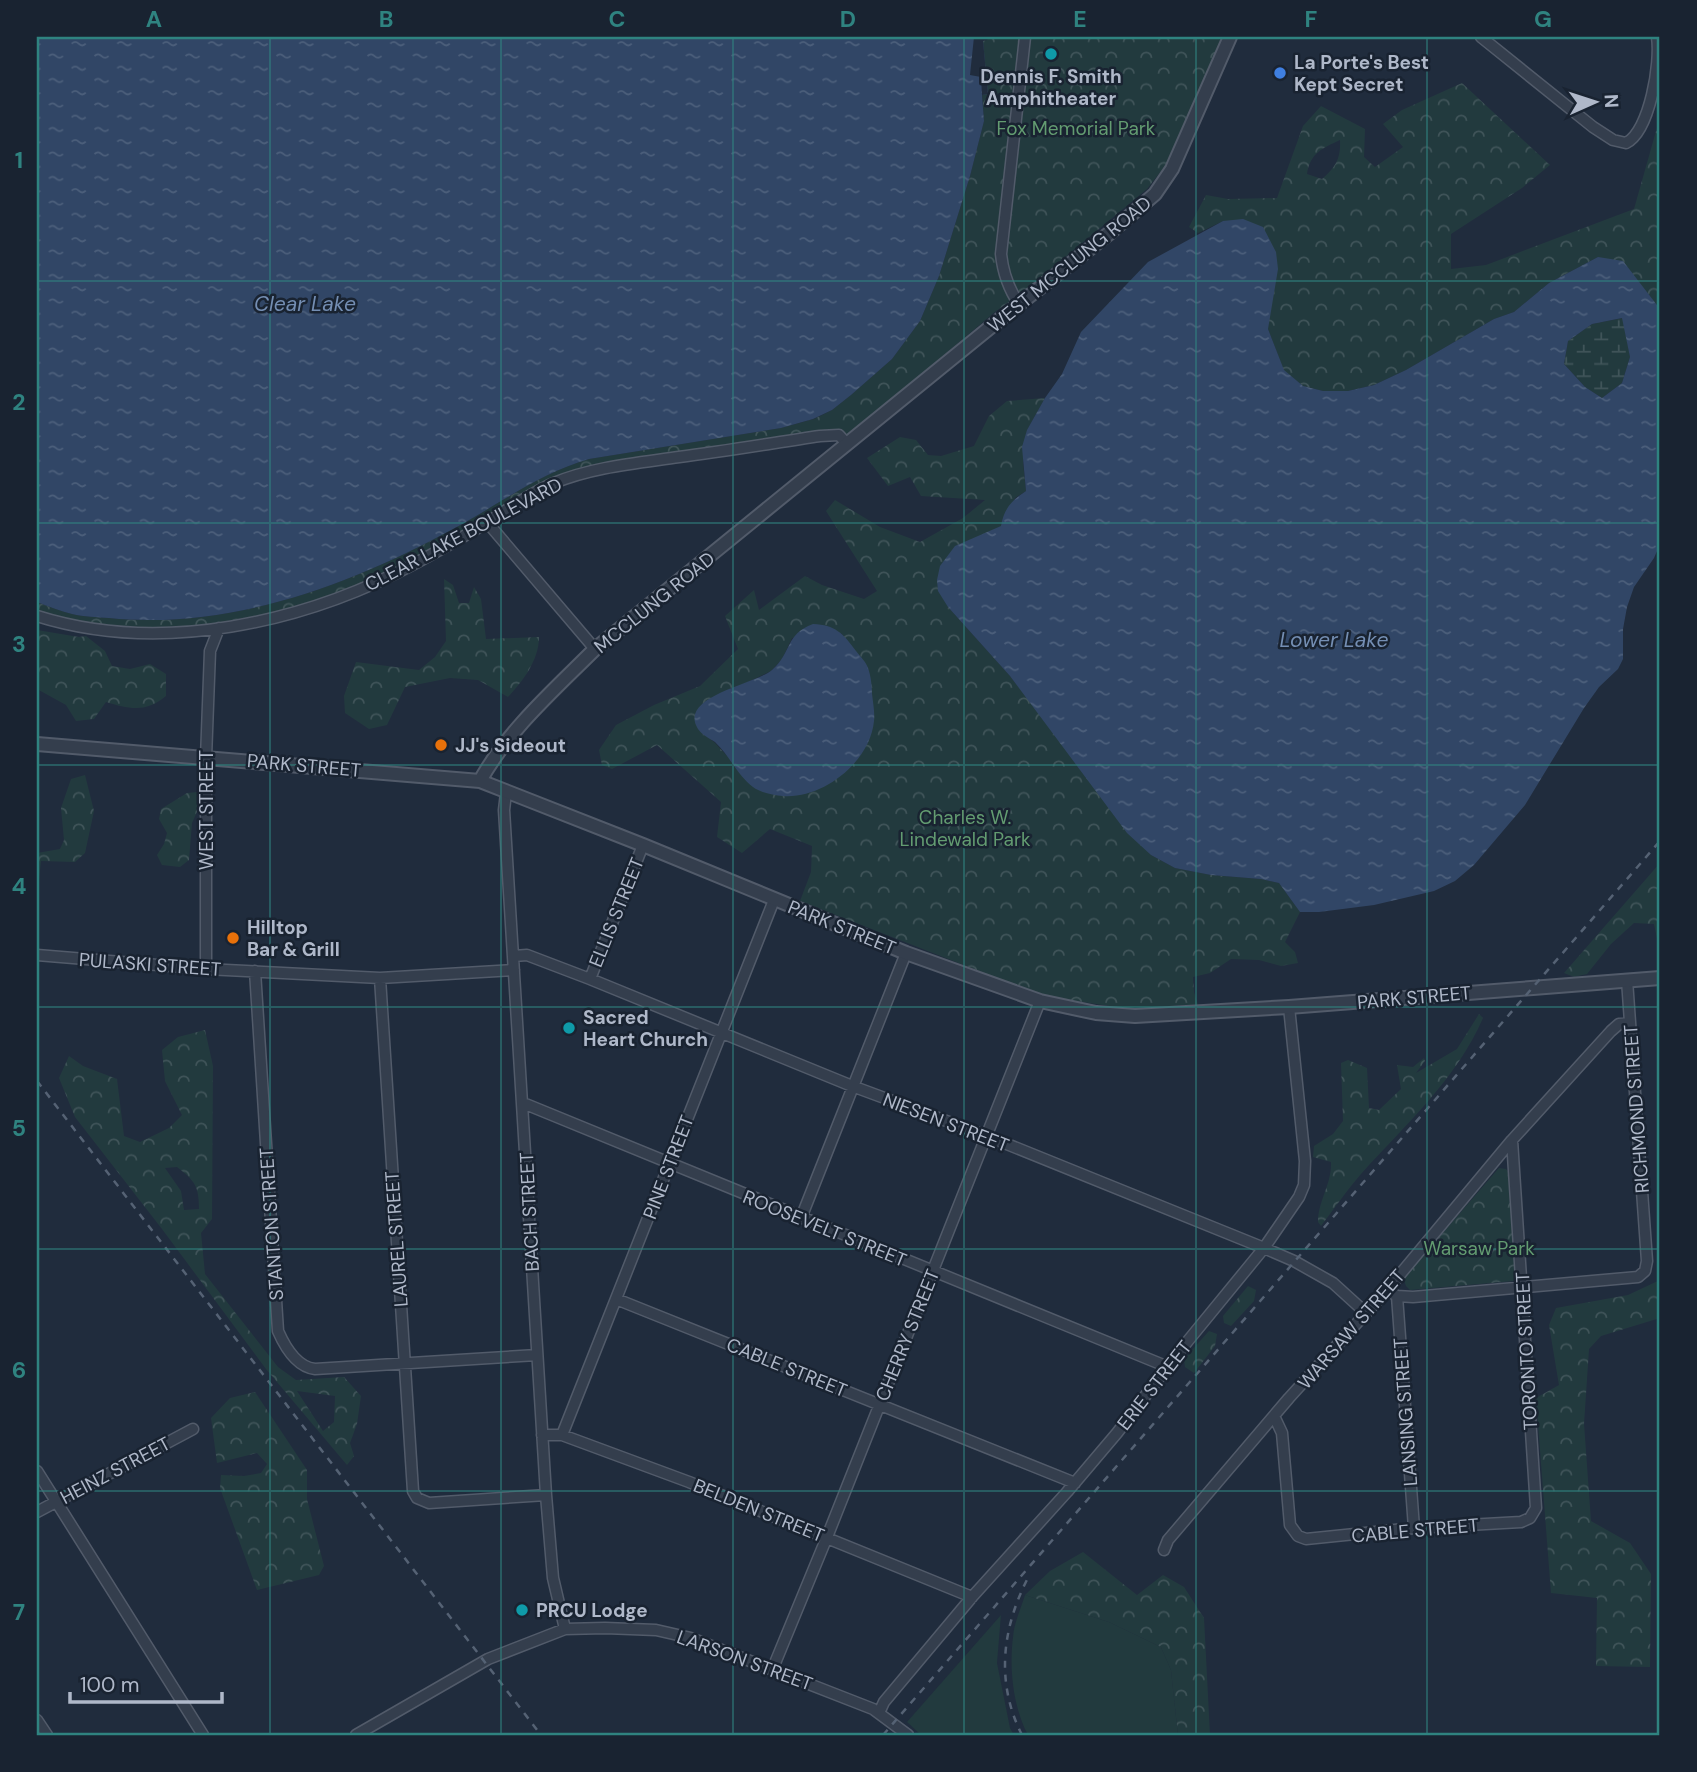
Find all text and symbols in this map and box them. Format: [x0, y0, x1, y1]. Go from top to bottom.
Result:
text: A [146, 4, 162, 34]
text: B [379, 4, 393, 34]
text: C [609, 4, 625, 34]
text: D [840, 4, 856, 34]
text: E [1073, 4, 1087, 34]
text: F [1305, 4, 1318, 34]
text: G [1534, 4, 1552, 34]
marker: Dennis F. Smith Amphitheater [1043, 46, 1059, 62]
place label: La Porte's Best Kept Secret [1294, 50, 1429, 97]
place label: Dennis F. Smith Amphitheater [980, 64, 1122, 111]
marker: La Porte's Best Kept Secret [1272, 65, 1288, 81]
north arrow [1560, 66, 1630, 136]
text: N [1599, 94, 1624, 109]
park label: Fox Memorial Park [997, 116, 1156, 141]
text: 1 [15, 145, 23, 175]
street label: WEST MCCLUNG ROAD [982, 190, 1156, 338]
water label: Clear Lake [254, 290, 356, 318]
text: 2 [12, 387, 26, 417]
street label: CLEAR LAKE BOULEVARD [360, 472, 566, 597]
street label: MCCLUNG ROAD [589, 546, 720, 659]
water label: Lower Lake [1279, 626, 1389, 654]
text: 3 [12, 629, 26, 659]
place label: JJ's Sideout [455, 733, 566, 758]
marker: JJ's Sideout [433, 737, 449, 753]
street label: PARK STREET [246, 748, 362, 783]
street label: WEST STREET [194, 750, 219, 870]
park label: Charles W. Lindewald Park [899, 805, 1031, 852]
street label: ELLIS STREET [583, 853, 650, 971]
text: 4 [12, 871, 27, 901]
street label: PARK STREET [784, 894, 900, 961]
place label: Hilltop Bar & Grill [247, 915, 340, 962]
marker: Hilltop Bar & Grill [225, 930, 241, 946]
street label: PULASKI STREET [78, 947, 222, 982]
street label: PARK STREET [1356, 980, 1472, 1015]
place label: Sacred Heart Church [583, 1005, 708, 1052]
marker: Sacred Heart Church [561, 1020, 577, 1036]
street label: RICHMOND STREET [1618, 1023, 1655, 1194]
street label: NIESEN STREET [879, 1087, 1013, 1158]
street label: PINE STREET [637, 1111, 700, 1223]
text: 5 [12, 1113, 26, 1143]
street label: STANTON STREET [254, 1146, 289, 1301]
street label: BACH STREET [514, 1151, 545, 1272]
street label: LAUREL STREET [379, 1170, 414, 1308]
street label: ROOSEVELT STREET [739, 1184, 911, 1273]
park label: Warsaw Park [1423, 1236, 1535, 1261]
street label: WARSAW STREET [1292, 1264, 1411, 1395]
street label: CHERRY STREET [870, 1265, 945, 1405]
street label: TORONTO STREET [1510, 1271, 1543, 1431]
street label: CABLE STREET [723, 1332, 851, 1403]
street label: ERIE STREET [1112, 1335, 1197, 1435]
street label: LANSING STREET [1388, 1337, 1423, 1487]
text: 6 [12, 1355, 26, 1385]
street label: HEINZ STREET [56, 1431, 175, 1510]
street label: BELDEN STREET [690, 1473, 828, 1548]
street label: CABLE STREET [1350, 1512, 1480, 1549]
text: 7 [13, 1597, 25, 1627]
place label: PRCU Lodge [536, 1598, 648, 1623]
marker: PRCU Lodge [514, 1602, 530, 1618]
street label: LARSON STREET [674, 1624, 816, 1697]
scale bar [70, 1660, 222, 1704]
text: 100 m [80, 1671, 140, 1699]

